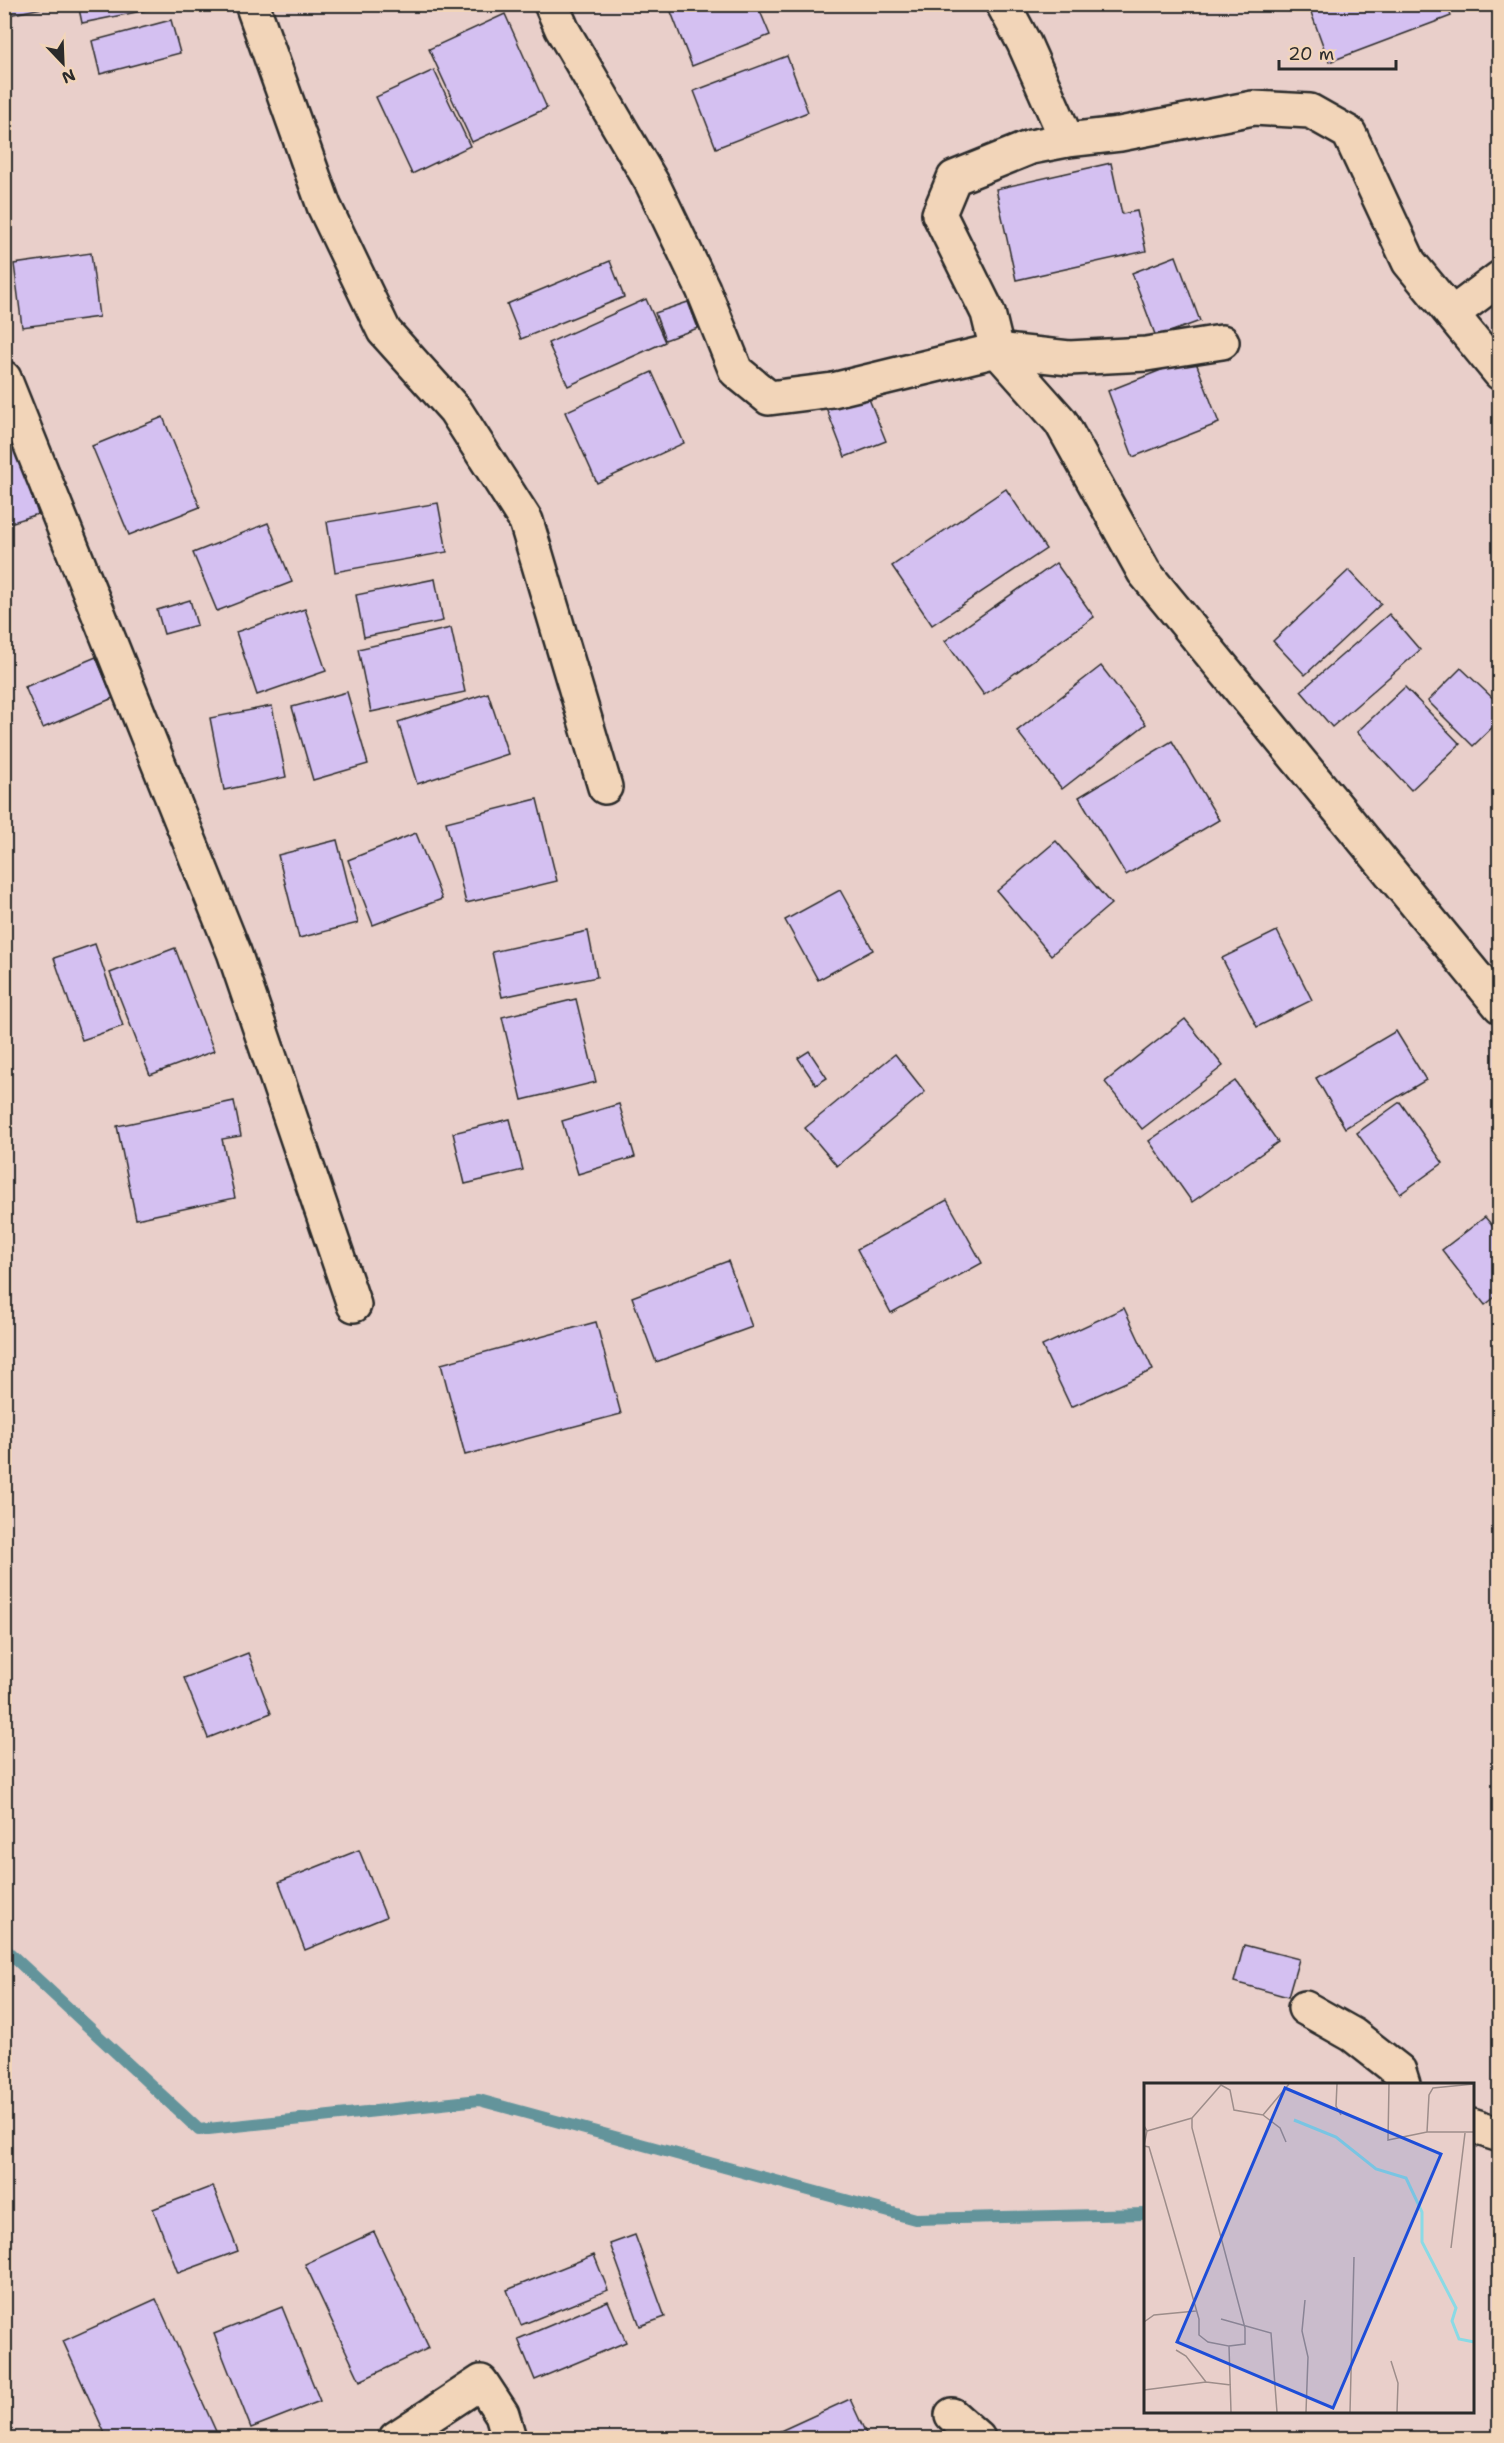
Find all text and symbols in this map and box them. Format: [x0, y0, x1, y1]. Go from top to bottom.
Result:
north arrow [33, 33, 93, 93]
scale bar [1279, 33, 1396, 71]
text: 20 m [1288, 42, 1334, 66]
text: N [59, 64, 79, 88]
inset map [1144, 2083, 1474, 2413]

